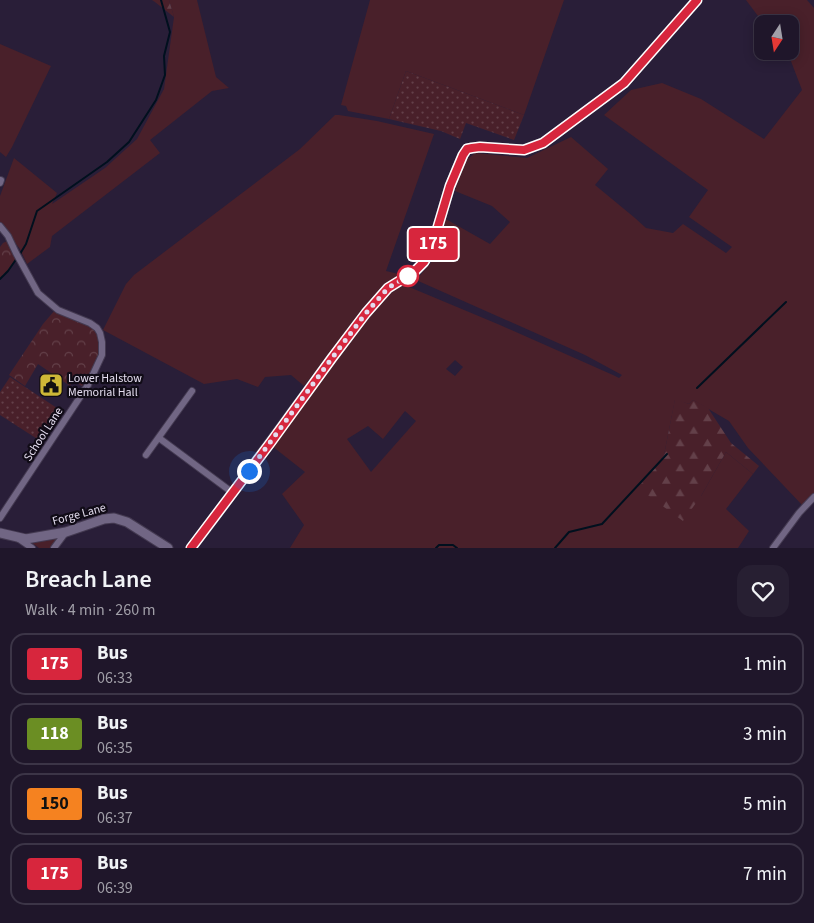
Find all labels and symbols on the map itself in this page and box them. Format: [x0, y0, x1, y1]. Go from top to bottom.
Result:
north arrow [754, 15, 799, 60]
line badge: 175 [404, 228, 462, 260]
unlabelled marker [397, 265, 419, 287]
place label: Lower Halstow Memorial Hall [68, 370, 142, 401]
public building icon: Lower Halstow Memorial Hall [38, 372, 64, 398]
street label: School Lane [20, 404, 67, 465]
your location [237, 459, 262, 484]
street label: Forge Lane [50, 499, 108, 530]

